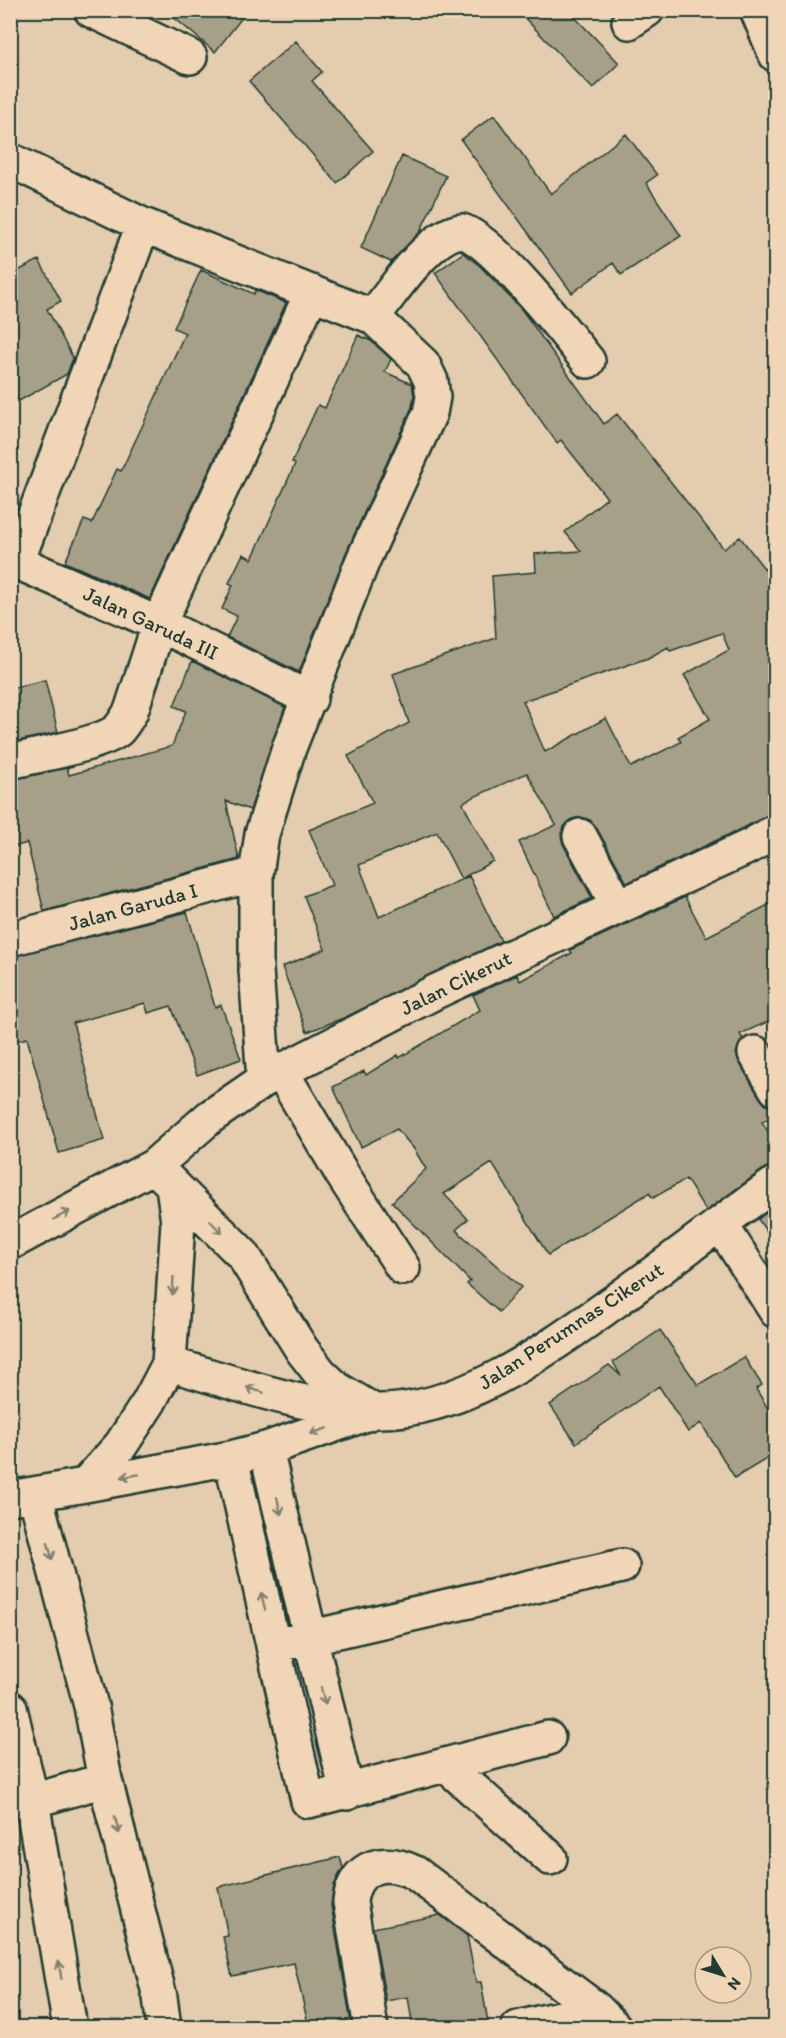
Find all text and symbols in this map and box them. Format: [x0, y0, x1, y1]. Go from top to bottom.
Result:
street label: Jalan Garuda III [80, 580, 223, 665]
street label: Jalan Garuda I [66, 877, 200, 936]
street label: Jalan Cikerut [396, 945, 515, 1020]
one-way arrow [53, 1209, 71, 1220]
one-way arrow [209, 1219, 223, 1234]
street label: Jalan Perumnas Cikerut [474, 1256, 668, 1395]
one-way arrow [168, 1276, 179, 1296]
one-way arrow [246, 1384, 265, 1395]
one-way arrow [310, 1426, 329, 1437]
one-way arrow [120, 1471, 140, 1482]
one-way arrow [274, 1495, 285, 1515]
one-way arrow [44, 1541, 56, 1560]
one-way arrow [257, 1591, 268, 1611]
one-way arrow [318, 1686, 330, 1705]
one-way arrow [111, 1815, 123, 1834]
north arrow [693, 1945, 753, 2005]
one-way arrow [55, 1960, 66, 1980]
text: N [724, 1974, 745, 1994]

